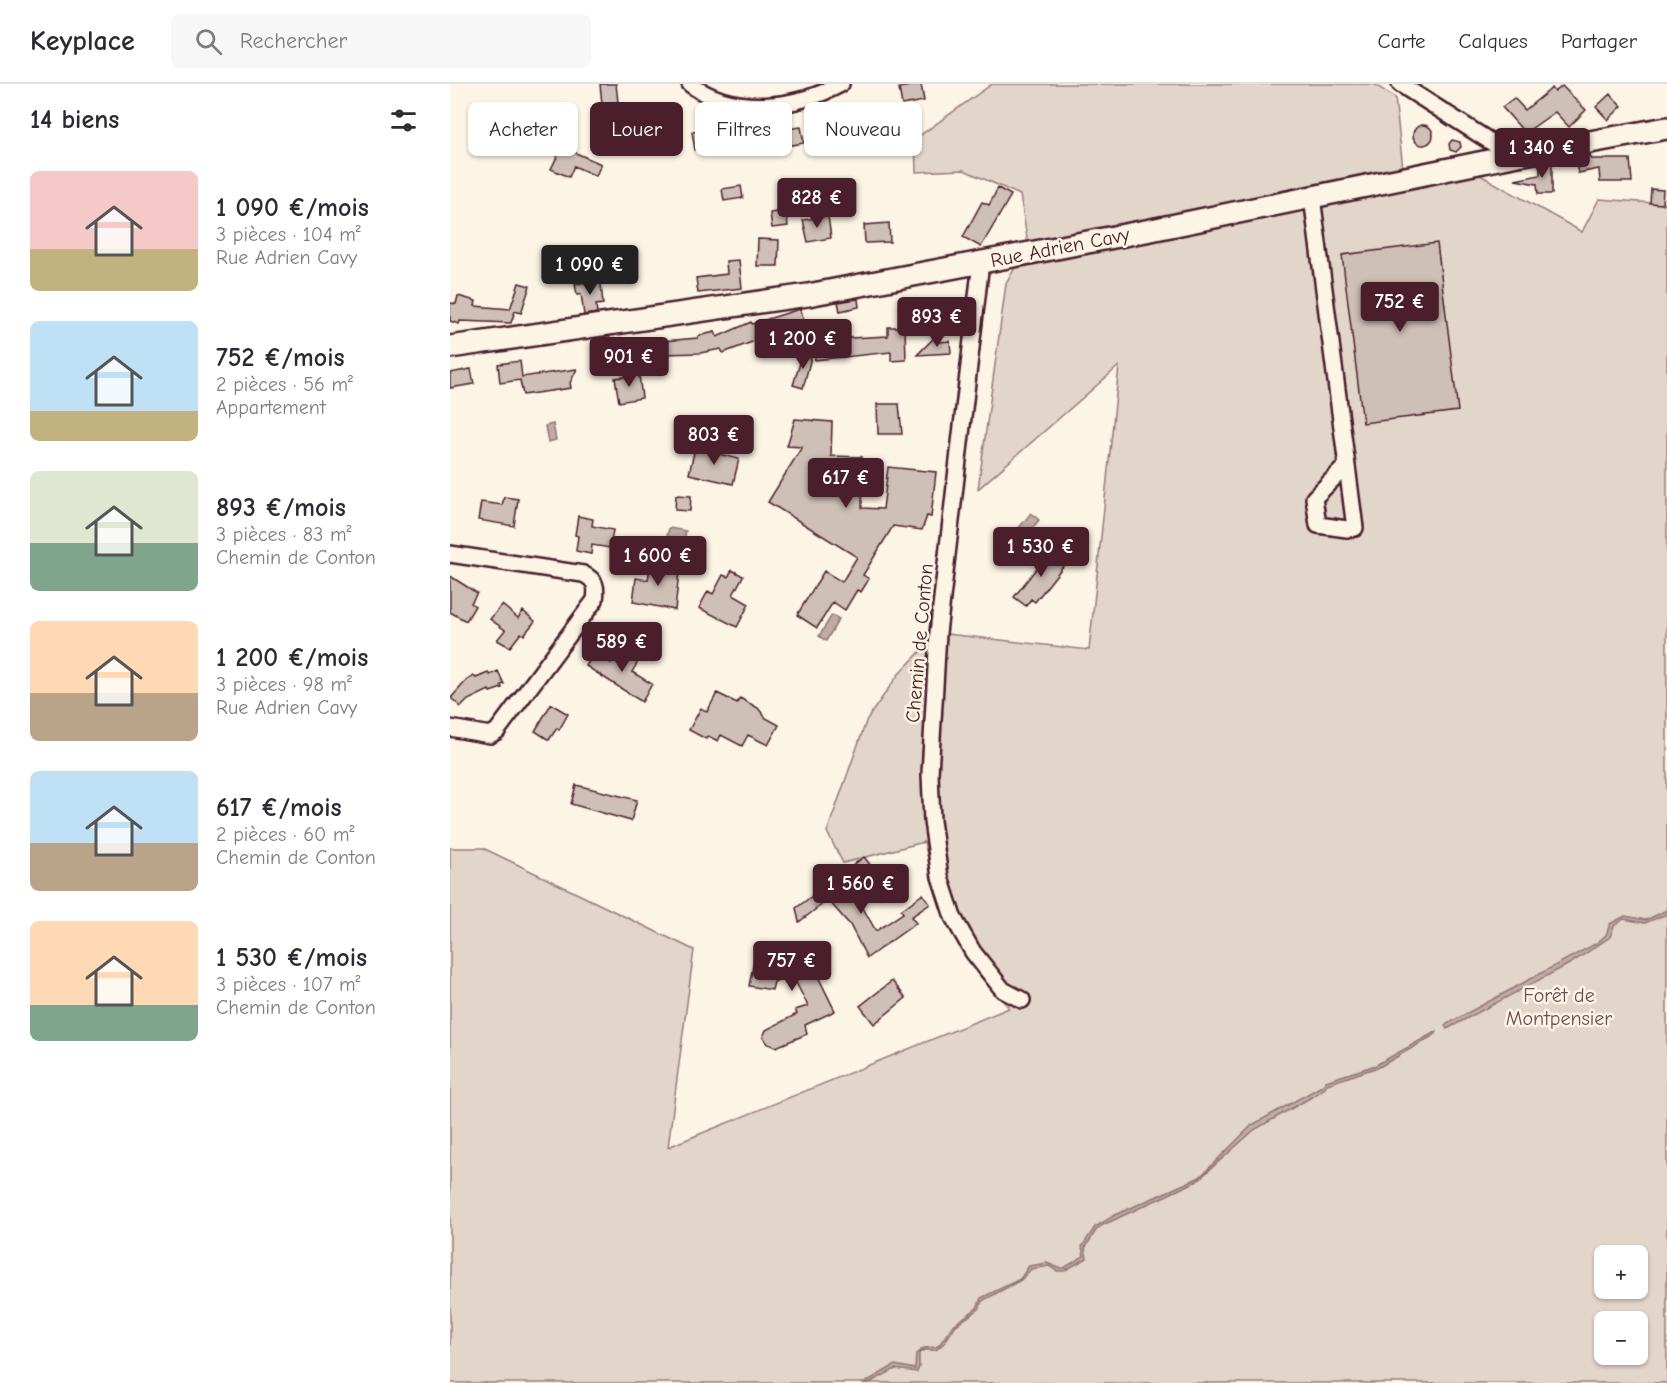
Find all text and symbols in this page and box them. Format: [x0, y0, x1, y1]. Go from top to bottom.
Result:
search box [171, 14, 591, 68]
text: Keyplace [30, 25, 135, 57]
icon: search [192, 25, 225, 58]
text: Rechercher [240, 28, 347, 54]
text: Carte [1378, 29, 1426, 53]
text: Calques [1459, 29, 1528, 53]
text: Partager [1561, 29, 1637, 53]
chip: Acheter [468, 102, 578, 156]
chip: Louer [590, 102, 683, 156]
chip: Filtres [695, 102, 792, 156]
chip: Nouveau [804, 102, 922, 156]
icon: filters [387, 104, 420, 137]
text: 14 biens [30, 105, 119, 135]
pin: 1 340 € [1487, 128, 1597, 179]
text: 1 340 € [1509, 136, 1575, 159]
pin: 828 € [775, 178, 859, 229]
text: 828 € [791, 186, 843, 209]
text: 1 090 €/mois [216, 193, 369, 223]
icon: home [78, 195, 150, 267]
text: 3 pièces · 104 m² [216, 223, 361, 246]
street label: Rue Adrien Cavy [989, 223, 1132, 272]
pin: 1 090 € [535, 245, 645, 296]
text: Rue Adrien Cavy [216, 246, 357, 269]
text: 1 090 € [555, 253, 625, 276]
pin: 752 € [1358, 282, 1442, 333]
text: 752 € [1375, 290, 1425, 313]
pin: 893 € [895, 297, 979, 348]
text: 893 € [911, 305, 963, 328]
pin: 1 200 € [748, 319, 858, 370]
text: 1 200 € [769, 327, 837, 350]
pin: 901 € [587, 337, 671, 388]
text: 752 €/mois [216, 343, 345, 373]
icon: home [78, 345, 150, 417]
text: 901 € [604, 345, 654, 368]
text: 2 pièces · 56 m² [216, 373, 353, 396]
text: Appartement [216, 396, 326, 419]
pin: 803 € [672, 415, 756, 466]
text: 803 € [688, 423, 740, 446]
pin: 617 € [804, 458, 888, 509]
text: 617 € [822, 466, 870, 489]
text: 893 €/mois [216, 493, 346, 523]
icon: home [78, 495, 150, 567]
text: 3 pièces · 83 m² [216, 523, 351, 546]
pin: 1 530 € [986, 527, 1096, 578]
text: 1 530 € [1007, 535, 1075, 558]
pin: 1 600 € [603, 536, 713, 587]
text: 1 600 € [623, 544, 693, 567]
text: Chemin de Conton [216, 546, 376, 569]
street label: Chemin de Conton [901, 562, 938, 724]
pin: 589 € [580, 622, 664, 673]
text: 589 € [596, 630, 648, 653]
text: 1 200 €/mois [216, 643, 368, 673]
icon: home [78, 645, 150, 717]
text: 3 pièces · 98 m² [216, 673, 352, 696]
text: Rue Adrien Cavy [216, 696, 357, 719]
text: 617 €/mois [216, 793, 342, 823]
icon: home [78, 795, 150, 867]
text: 2 pièces · 60 m² [216, 823, 354, 846]
text: Chemin de Conton [216, 846, 376, 869]
pin: 1 560 € [806, 864, 916, 915]
text: 1 560 € [827, 872, 895, 895]
pin: 757 € [750, 941, 834, 992]
text: 1 530 €/mois [216, 943, 367, 973]
icon: home [78, 945, 150, 1017]
text: 757 € [767, 949, 817, 972]
text: 3 pièces · 107 m² [216, 973, 361, 996]
park label: Forêt de Montpensier [1506, 984, 1612, 1030]
text: Chemin de Conton [216, 996, 376, 1019]
map controls [1594, 1245, 1648, 1365]
button: + [1594, 1245, 1648, 1299]
button: − [1594, 1311, 1648, 1365]

